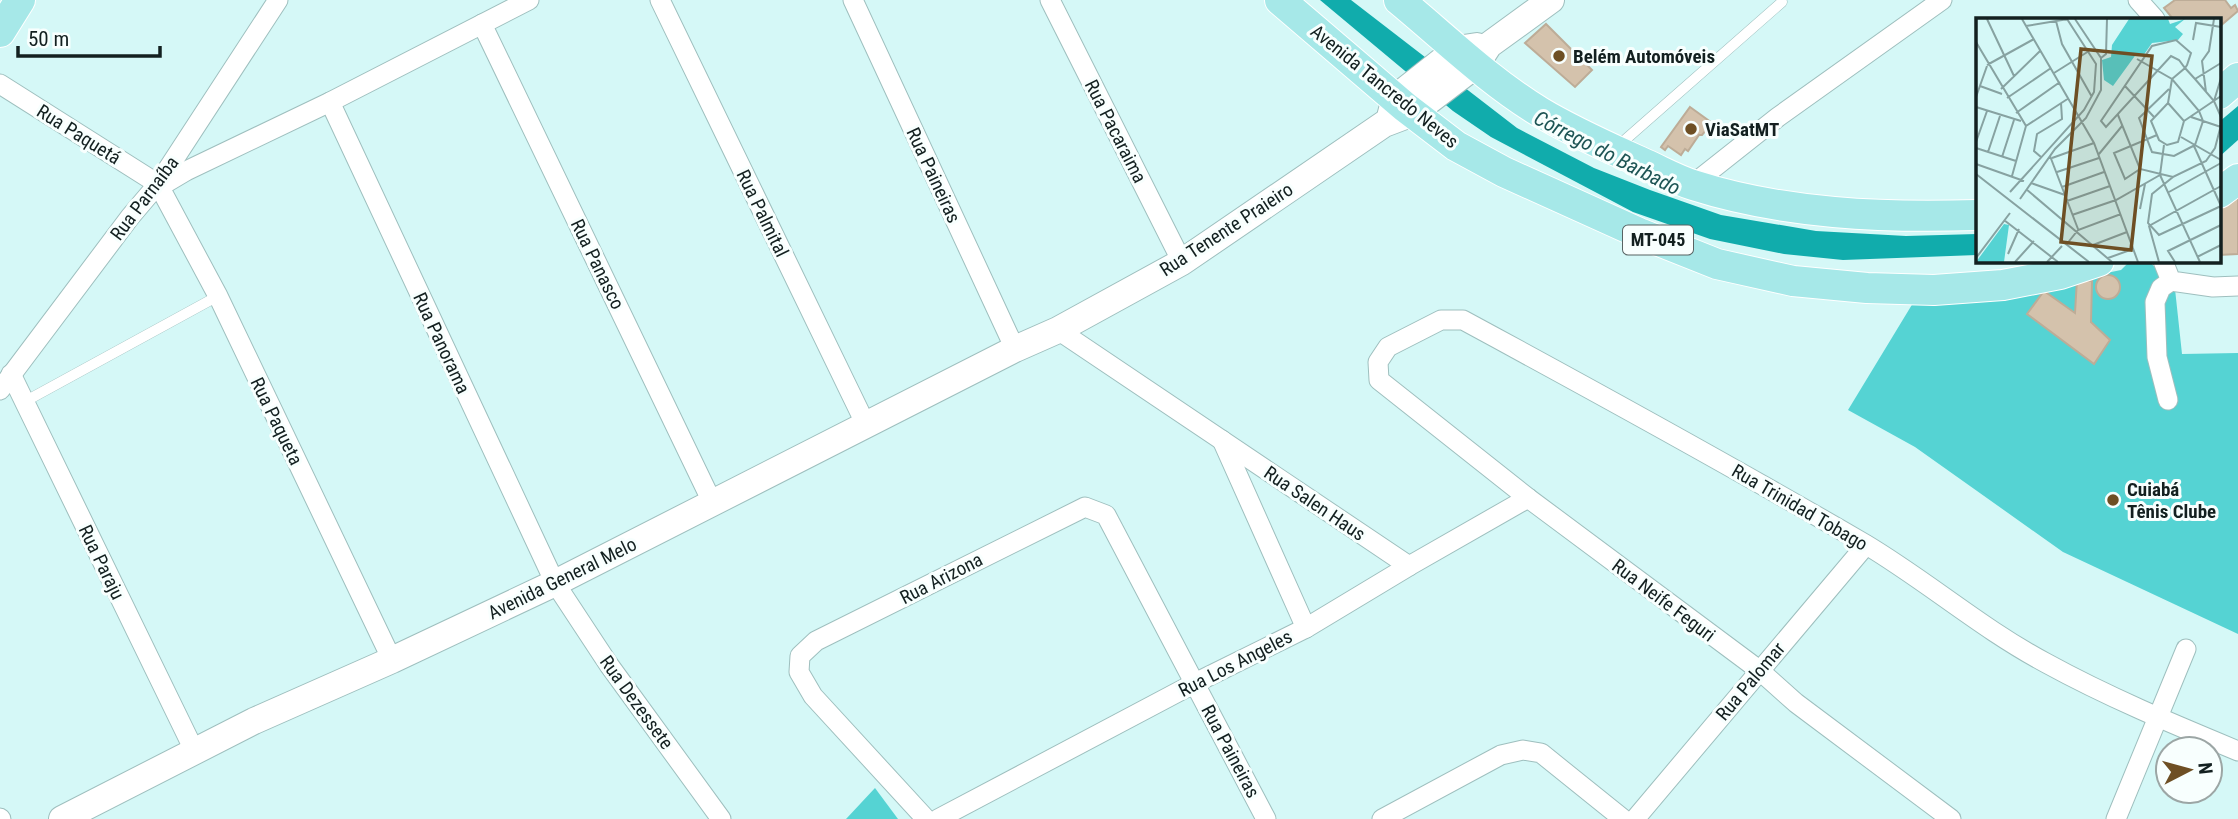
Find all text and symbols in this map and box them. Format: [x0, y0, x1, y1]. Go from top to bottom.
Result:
scale bar [18, 14, 159, 58]
inset map [1976, 18, 2220, 262]
street label: Avenida Tancredo Neves [1306, 20, 1463, 153]
text: 50 m [28, 27, 69, 51]
place label: Belém Automóveis [1573, 45, 1715, 68]
marker: Belém Automóveis [1551, 48, 1567, 64]
street label: Rua Pacaraima [1080, 76, 1151, 187]
street label: Rua Paquetá [33, 100, 125, 169]
water label: Córrego do Barbado [1530, 106, 1684, 200]
place label: ViaSatMT [1705, 118, 1779, 141]
marker: ViaSatMT [1683, 121, 1699, 137]
street label: Rua Paineiras [902, 124, 966, 226]
street label: Rua Parnaíba [105, 152, 183, 245]
street label: Rua Palmital [732, 166, 794, 261]
street label: Rua Tenente Praieiro [1155, 178, 1297, 281]
street label: Rua Panasco [566, 215, 629, 313]
road number: MT-045 [1623, 226, 1693, 254]
street label: Rua Panorama [408, 289, 475, 397]
street label: Rua Paqueta [245, 374, 308, 469]
street label: Rua Trinidad Tobago [1728, 459, 1872, 556]
street label: Rua Salen Haus [1260, 461, 1370, 546]
place label: Cuiabá Tênis Clube [2127, 478, 2216, 523]
marker: Cuiabá Tênis Clube [2105, 492, 2121, 508]
street label: Rua Paraju [74, 521, 129, 603]
street label: Avenida General Melo [484, 532, 640, 624]
street label: Rua Arizona [896, 548, 986, 609]
street label: Rua Neife Feguri [1608, 554, 1720, 647]
street label: Rua Los Angeles [1174, 625, 1296, 702]
street label: Rua Palomar [1711, 637, 1790, 725]
street label: Rua Dezessete [595, 651, 678, 754]
street label: Rua Paineiras [1196, 701, 1265, 802]
north arrow [2154, 735, 2224, 805]
text: N [2193, 761, 2217, 775]

